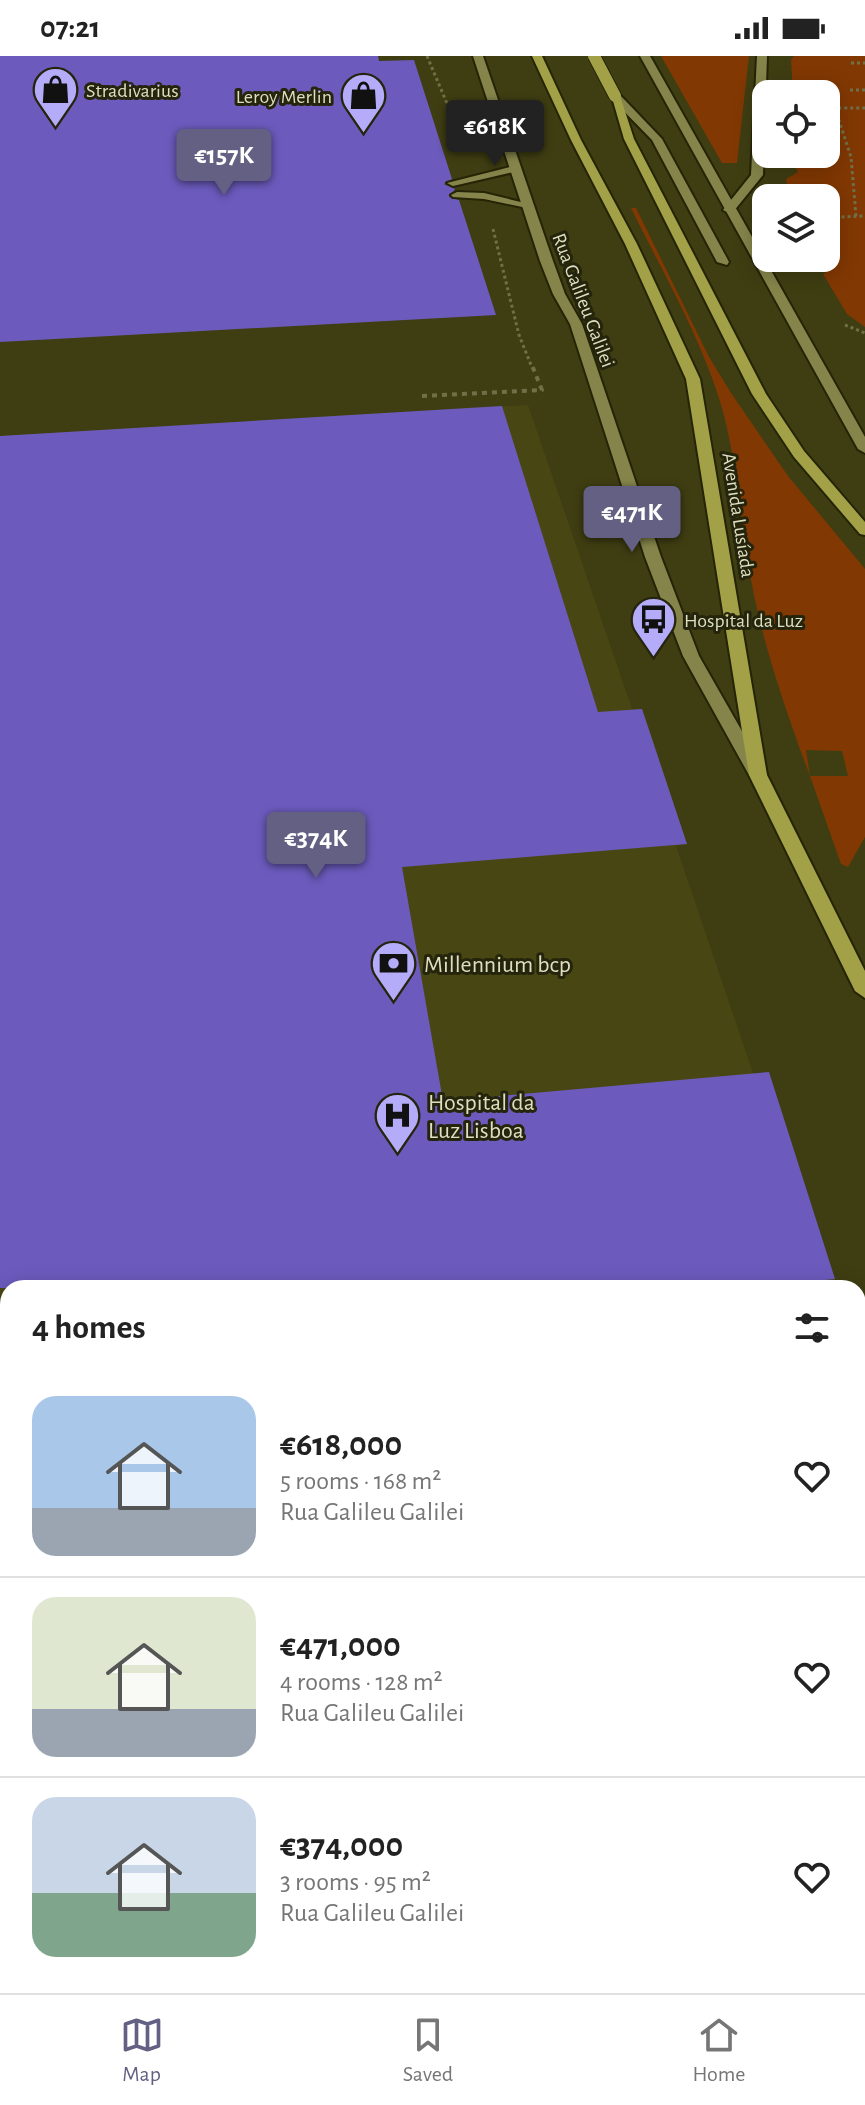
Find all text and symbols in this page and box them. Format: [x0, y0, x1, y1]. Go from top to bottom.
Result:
text: 07:21 [40, 13, 100, 43]
shop icon: Stradivarius [31, 66, 79, 129]
shop icon: Leroy Merlin [339, 72, 387, 135]
map controls [752, 80, 840, 272]
button: locate [752, 80, 840, 168]
place label: Stradivarius [86, 81, 179, 101]
place label: Leroy Merlin [236, 87, 332, 107]
pin: €618K [439, 100, 551, 168]
text: €618K [464, 113, 526, 139]
pin: €157K [168, 129, 280, 197]
text: €157K [194, 142, 254, 168]
button: layers [752, 184, 840, 272]
street label: Rua Galileu Galilei [548, 231, 618, 370]
street label: Avenida Lusíada [718, 451, 758, 579]
pin: €471K [576, 486, 688, 554]
text: €471K [602, 499, 663, 525]
bus stop icon: Hospital da Luz [629, 596, 677, 659]
place label: Hospital da Luz [684, 611, 803, 631]
pin: €374K [260, 812, 372, 880]
text: €374K [285, 825, 347, 851]
bank icon: Millennium bcp [369, 940, 417, 1003]
place label: Millennium bcp [424, 953, 571, 977]
place label: Hospital da Luz Lisboa [428, 1091, 535, 1143]
hospital icon: Hospital da Luz Lisboa [373, 1092, 421, 1155]
icon: filters [790, 1306, 834, 1350]
text: 4 homes [32, 1311, 146, 1345]
icon: home [96, 1428, 192, 1524]
text: €618,000 [280, 1428, 402, 1462]
icon: heart [790, 1454, 834, 1498]
text: 5 rooms · 168 m² [280, 1468, 441, 1494]
text: Rua Galileu Galilei [280, 1499, 464, 1525]
icon: home [96, 1629, 192, 1725]
text: €471,000 [280, 1629, 401, 1663]
icon: heart [790, 1655, 834, 1699]
text: 4 rooms · 128 m² [280, 1669, 443, 1695]
text: Rua Galileu Galilei [280, 1700, 464, 1726]
icon: home [96, 1829, 192, 1925]
text: €374,000 [280, 1829, 403, 1863]
icon: heart [790, 1855, 834, 1899]
text: 3 rooms · 95 m² [280, 1869, 431, 1895]
text: Rua Galileu Galilei [280, 1900, 464, 1926]
tab: Map [120, 2013, 164, 2087]
tab: Saved [403, 2013, 453, 2087]
tab: Home [692, 2013, 745, 2087]

